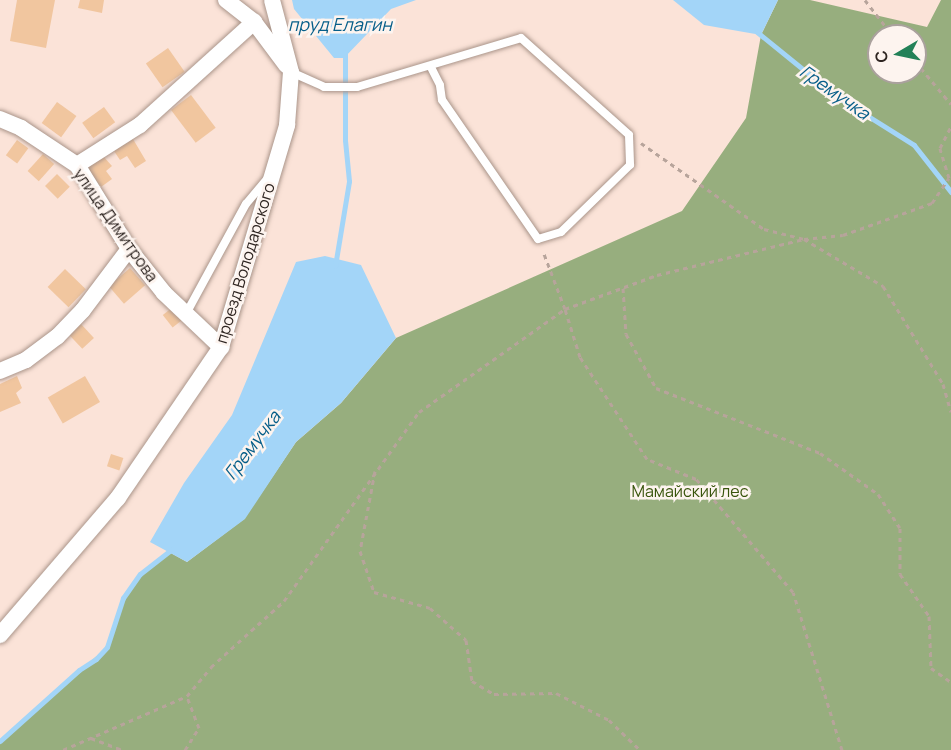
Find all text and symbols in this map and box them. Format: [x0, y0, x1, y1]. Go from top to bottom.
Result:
water label: пруд Елагин [288, 13, 392, 35]
north arrow [867, 24, 927, 84]
text: С [869, 49, 893, 64]
water label: Гремучка [796, 60, 874, 124]
street label: улица Димитрова [70, 165, 162, 285]
street label: проезд Володарского [211, 180, 279, 346]
water label: Гремучка [219, 406, 285, 484]
park label: Мамайский лес [631, 481, 749, 501]

